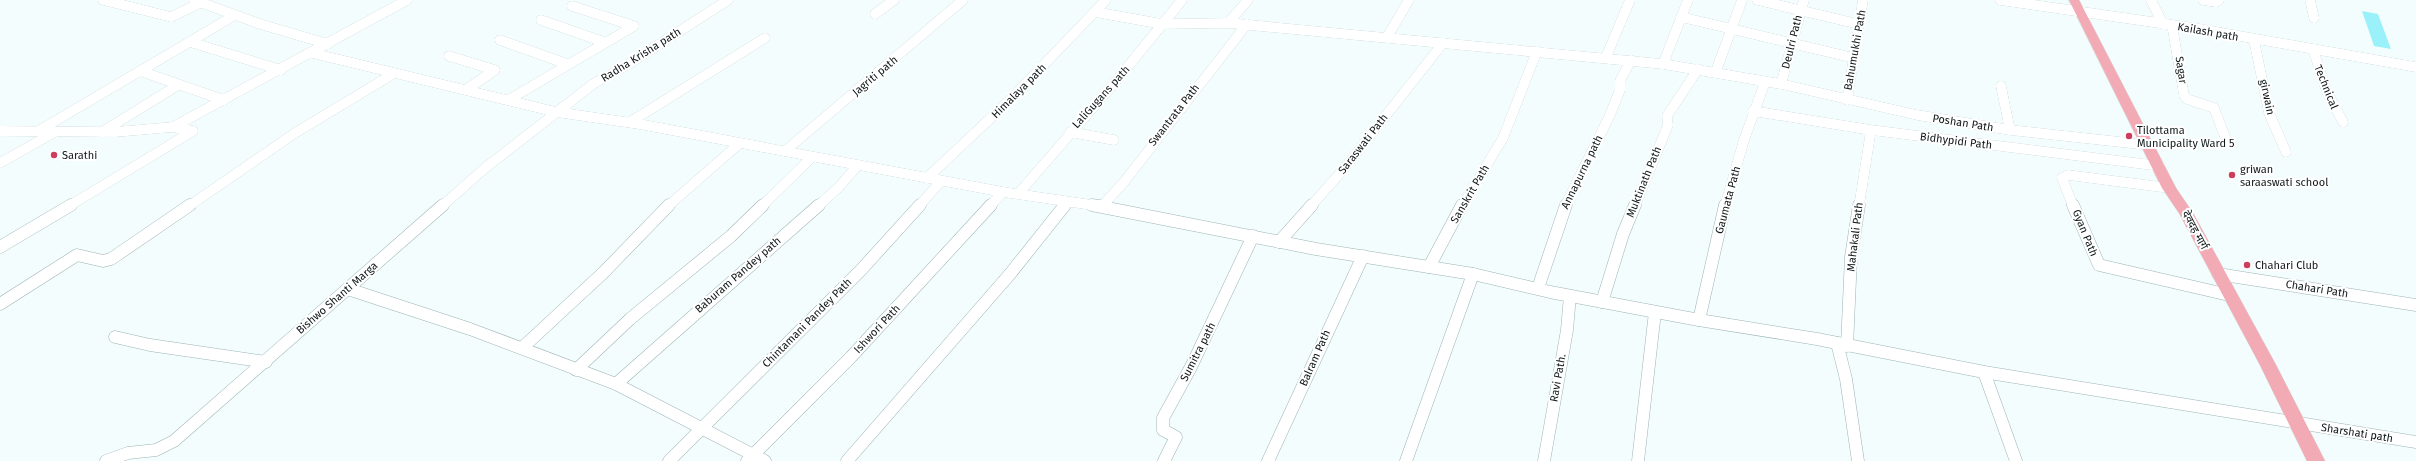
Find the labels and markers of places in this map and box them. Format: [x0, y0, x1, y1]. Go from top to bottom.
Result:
place label: Tilottama Municipality Ward 5 [2137, 124, 2235, 150]
marker: Tilottama Municipality Ward 5 [2124, 131, 2134, 141]
place label: Sarathi [62, 149, 97, 162]
marker: Sarathi [49, 150, 59, 160]
place label: griwan saraaswati school [2240, 163, 2328, 189]
marker: griwan saraaswati school [2227, 170, 2237, 180]
place label: Chahari Club [2255, 259, 2318, 272]
marker: Chahari Club [2242, 260, 2252, 270]

